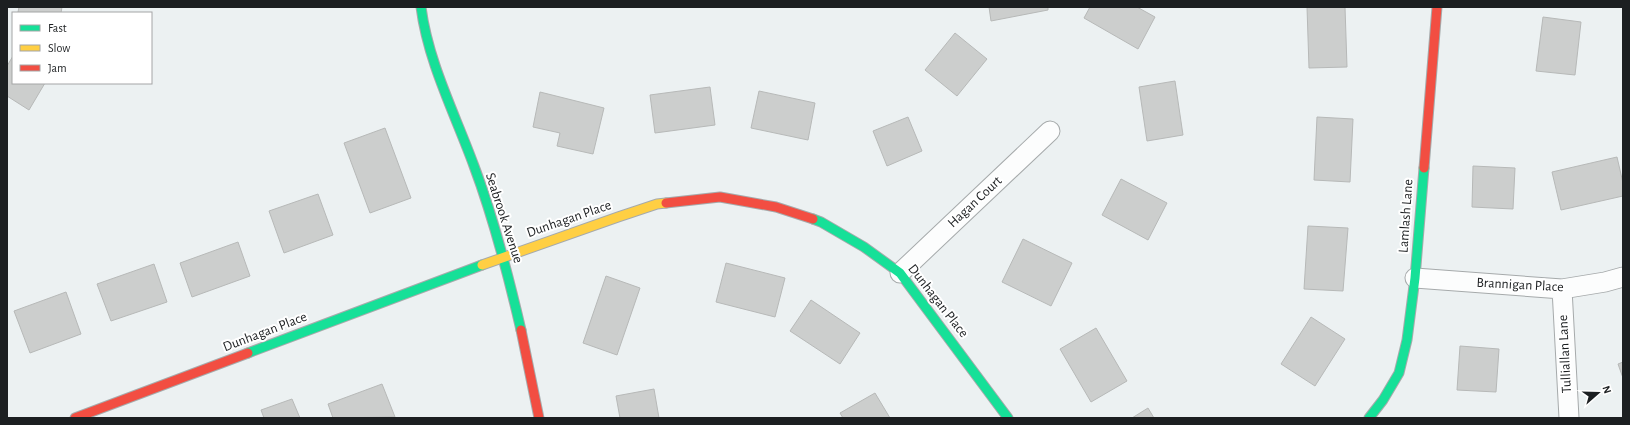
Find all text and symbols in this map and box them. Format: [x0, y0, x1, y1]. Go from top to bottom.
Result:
legend [12, 12, 152, 84]
text: Fast [48, 22, 67, 34]
text: Slow [48, 42, 70, 54]
text: Jam [48, 62, 67, 74]
street label: Seabrook Avenue [483, 171, 525, 265]
street label: Hagan Court [945, 173, 1005, 230]
street label: Lamlash Lane [1396, 179, 1416, 253]
street label: Dunhagan Place [525, 198, 613, 240]
street label: Dunhagan Place [905, 262, 971, 340]
street label: Brannigan Place [1476, 276, 1564, 294]
street label: Dunhagan Place [221, 310, 309, 354]
street label: Tulliallan Lane [1556, 315, 1574, 393]
north arrow [1578, 373, 1618, 413]
text: N [1600, 384, 1613, 395]

